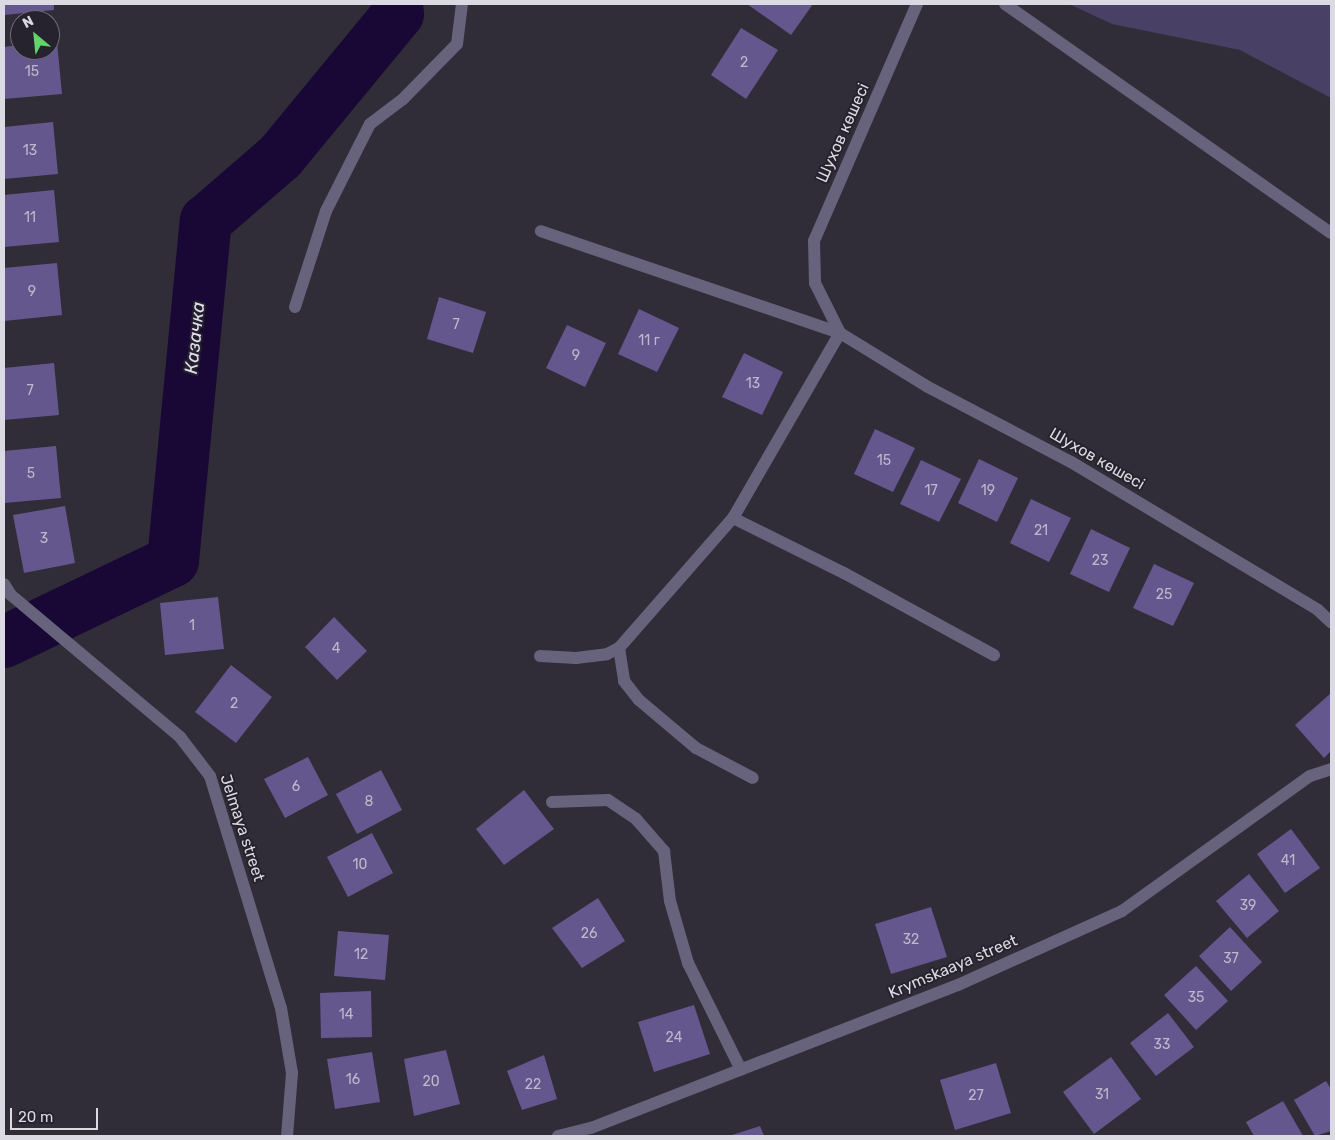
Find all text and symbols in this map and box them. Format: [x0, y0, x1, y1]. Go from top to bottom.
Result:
north arrow [10, 10, 60, 60]
text: N [20, 12, 37, 32]
house number: 2 [740, 55, 748, 71]
house number: 15 [25, 64, 39, 80]
street label: Шухов көшесі [813, 80, 873, 186]
house number: 13 [23, 143, 37, 159]
house number: 11 [24, 210, 36, 226]
house number: 9 [28, 284, 36, 300]
water label: Казачка [180, 301, 210, 375]
house number: 7 [452, 317, 460, 333]
house number: 11 г [638, 333, 660, 349]
house number: 9 [572, 348, 580, 364]
house number: 13 [746, 376, 760, 392]
house number: 7 [26, 383, 34, 399]
street label: Шухов көшесі [1046, 424, 1148, 494]
house number: 15 [877, 453, 891, 469]
house number: 5 [27, 466, 35, 482]
house number: 17 [924, 483, 938, 499]
house number: 19 [981, 483, 995, 499]
house number: 21 [1034, 523, 1048, 539]
house number: 3 [40, 531, 48, 547]
house number: 23 [1092, 553, 1108, 569]
house number: 25 [1156, 587, 1172, 603]
house number: 1 [189, 618, 195, 634]
house number: 4 [332, 641, 340, 657]
house number: 2 [230, 696, 238, 712]
street label: Jelmaya street [216, 772, 268, 884]
house number: 6 [292, 779, 300, 795]
house number: 8 [365, 794, 373, 810]
house number: 41 [1281, 853, 1295, 869]
house number: 10 [353, 857, 367, 873]
house number: 39 [1240, 898, 1256, 914]
house number: 26 [581, 926, 597, 942]
street label: Krymskaaya street [886, 931, 1020, 1003]
house number: 32 [903, 932, 919, 948]
house number: 12 [354, 947, 368, 963]
house number: 37 [1223, 951, 1239, 967]
house number: 35 [1188, 990, 1204, 1006]
house number: 14 [339, 1007, 353, 1023]
house number: 24 [666, 1030, 682, 1046]
house number: 33 [1154, 1037, 1170, 1053]
house number: 16 [346, 1072, 360, 1088]
house number: 20 [422, 1074, 440, 1090]
house number: 22 [525, 1077, 541, 1093]
house number: 31 [1095, 1087, 1109, 1103]
house number: 27 [968, 1088, 984, 1104]
scale bar [12, 1098, 100, 1130]
text: 20 m [18, 1108, 53, 1126]

